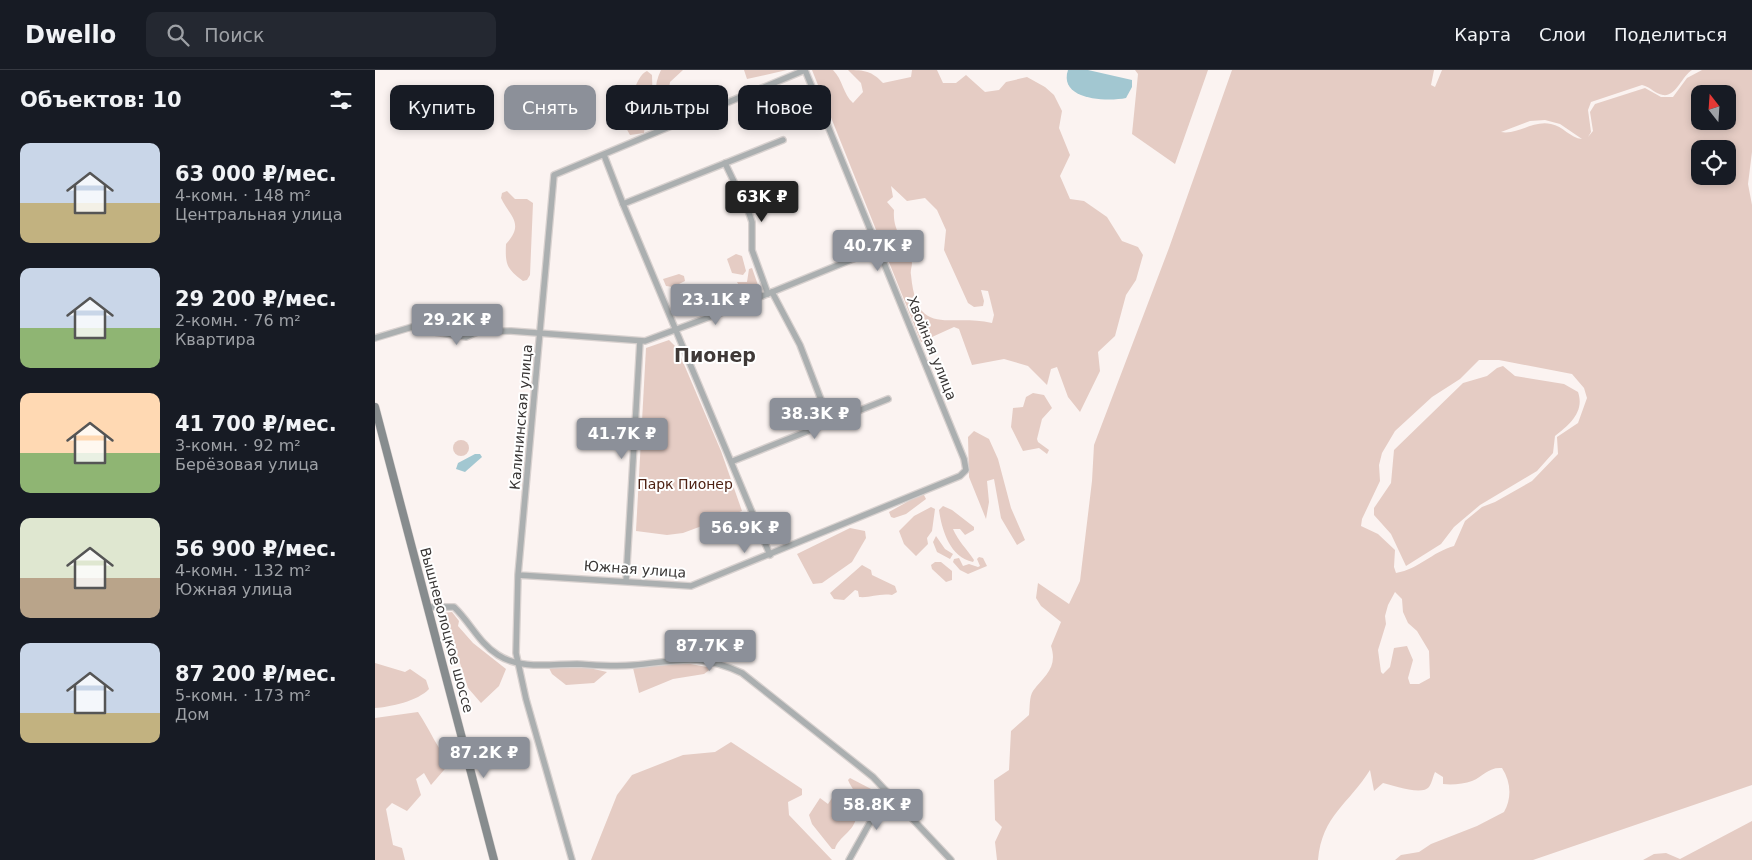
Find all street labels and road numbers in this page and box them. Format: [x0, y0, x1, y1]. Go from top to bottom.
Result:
street label: Хвойная улица [904, 294, 960, 402]
street label: Калининская улица [507, 344, 535, 490]
street label: Вышневолоцкое шоссе [417, 546, 477, 714]
street label: Южная улица [583, 557, 687, 581]

